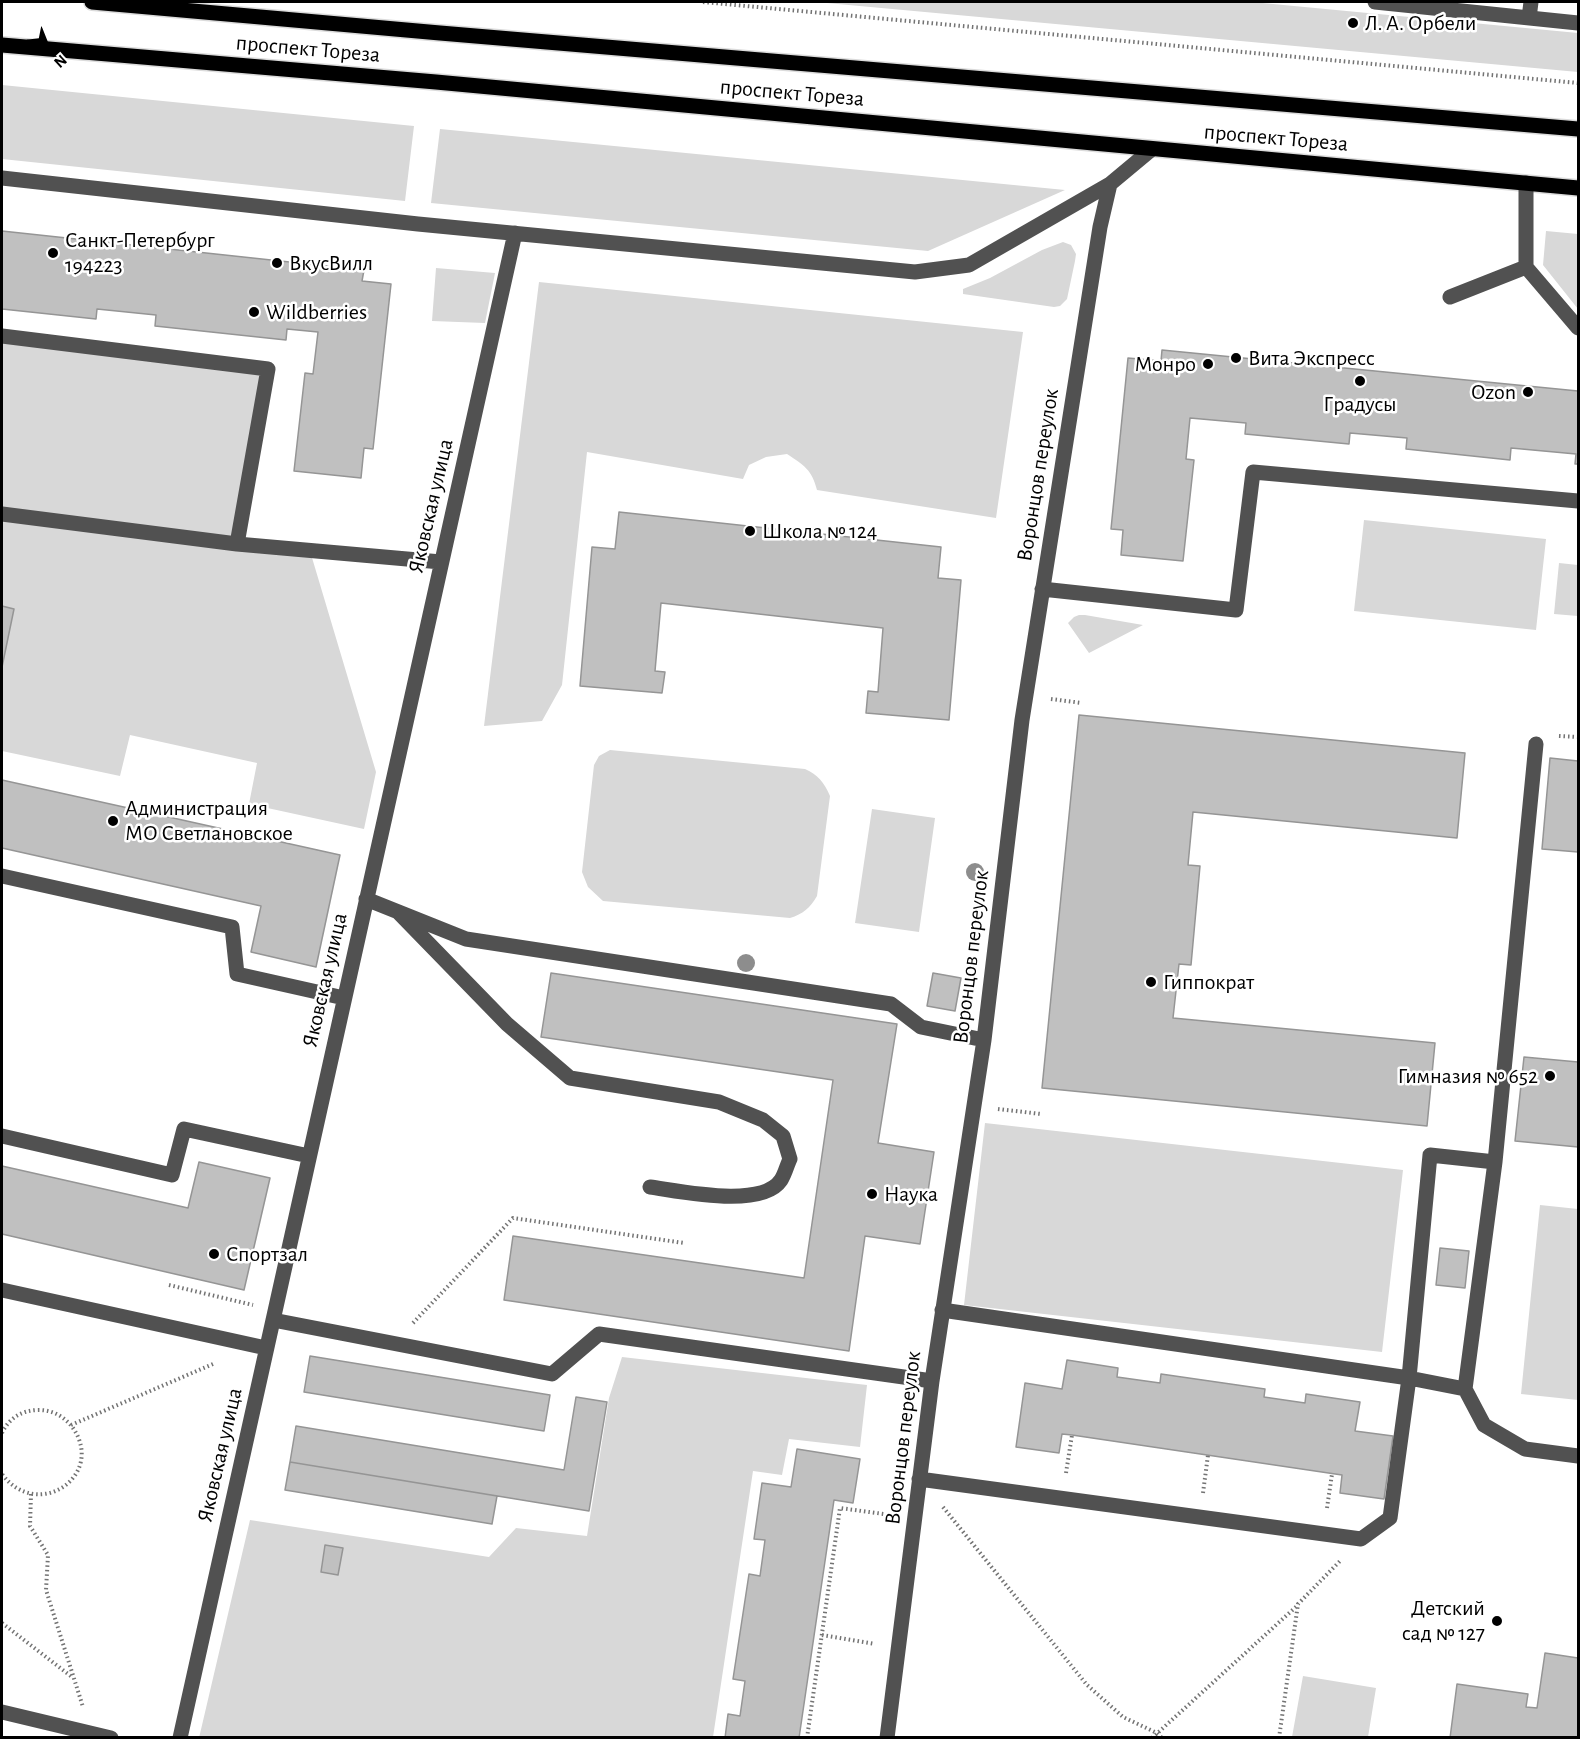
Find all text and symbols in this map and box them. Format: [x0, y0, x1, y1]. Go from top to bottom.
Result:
place label: Л. А. Орбели [1365, 10, 1477, 36]
marker: Л. А. Орбели [1346, 16, 1360, 30]
north arrow [18, 18, 78, 78]
street label: проспект Тореза [235, 30, 381, 68]
text: N [51, 52, 70, 71]
street label: проспект Тореза [719, 74, 865, 112]
street label: проспект Тореза [1203, 119, 1349, 157]
place label: Санкт-Петербург 194223 [65, 227, 215, 278]
marker: Санкт-Петербург 194223 [46, 246, 60, 260]
place label: ВкусВилл [289, 250, 373, 276]
marker: ВкусВилл [270, 256, 284, 270]
place label: Wildberries [266, 299, 367, 325]
marker: Wildberries [247, 305, 261, 319]
place label: Вита Экспресс [1248, 345, 1375, 371]
place label: Монро [1134, 351, 1196, 377]
marker: Вита Экспресс [1229, 351, 1243, 365]
marker: Монро [1201, 357, 1215, 371]
marker: Градусы [1353, 374, 1367, 388]
place label: Ozon [1471, 379, 1516, 405]
marker: Ozon [1521, 385, 1535, 399]
street label: Воронцов переулок [1011, 387, 1065, 563]
place label: Градусы [1323, 391, 1397, 417]
street label: Яковская улица [403, 436, 459, 576]
place label: Школа № 124 [762, 518, 877, 544]
marker: Школа № 124 [743, 524, 757, 538]
place label: Администрация МО Светлановское [125, 795, 293, 846]
marker: Администрация МО Светлановское [106, 814, 120, 828]
street label: Воронцов переулок [947, 869, 995, 1045]
street label: Яковская улица [297, 910, 353, 1050]
place label: Гиппократ [1163, 969, 1254, 995]
marker: Гиппократ [1144, 975, 1158, 989]
place label: Гимназия № 652 [1398, 1063, 1538, 1089]
marker: Гимназия № 652 [1543, 1069, 1557, 1083]
place label: Наука [884, 1181, 938, 1207]
marker: Наука [865, 1187, 879, 1201]
place label: Спортзал [226, 1241, 308, 1267]
marker: Спортзал [207, 1247, 221, 1261]
street label: Воронцов переулок [879, 1350, 927, 1526]
street label: Яковская улица [192, 1385, 248, 1525]
place label: Детский сад № 127 [1402, 1595, 1485, 1646]
marker: Детский сад № 127 [1490, 1614, 1504, 1628]

